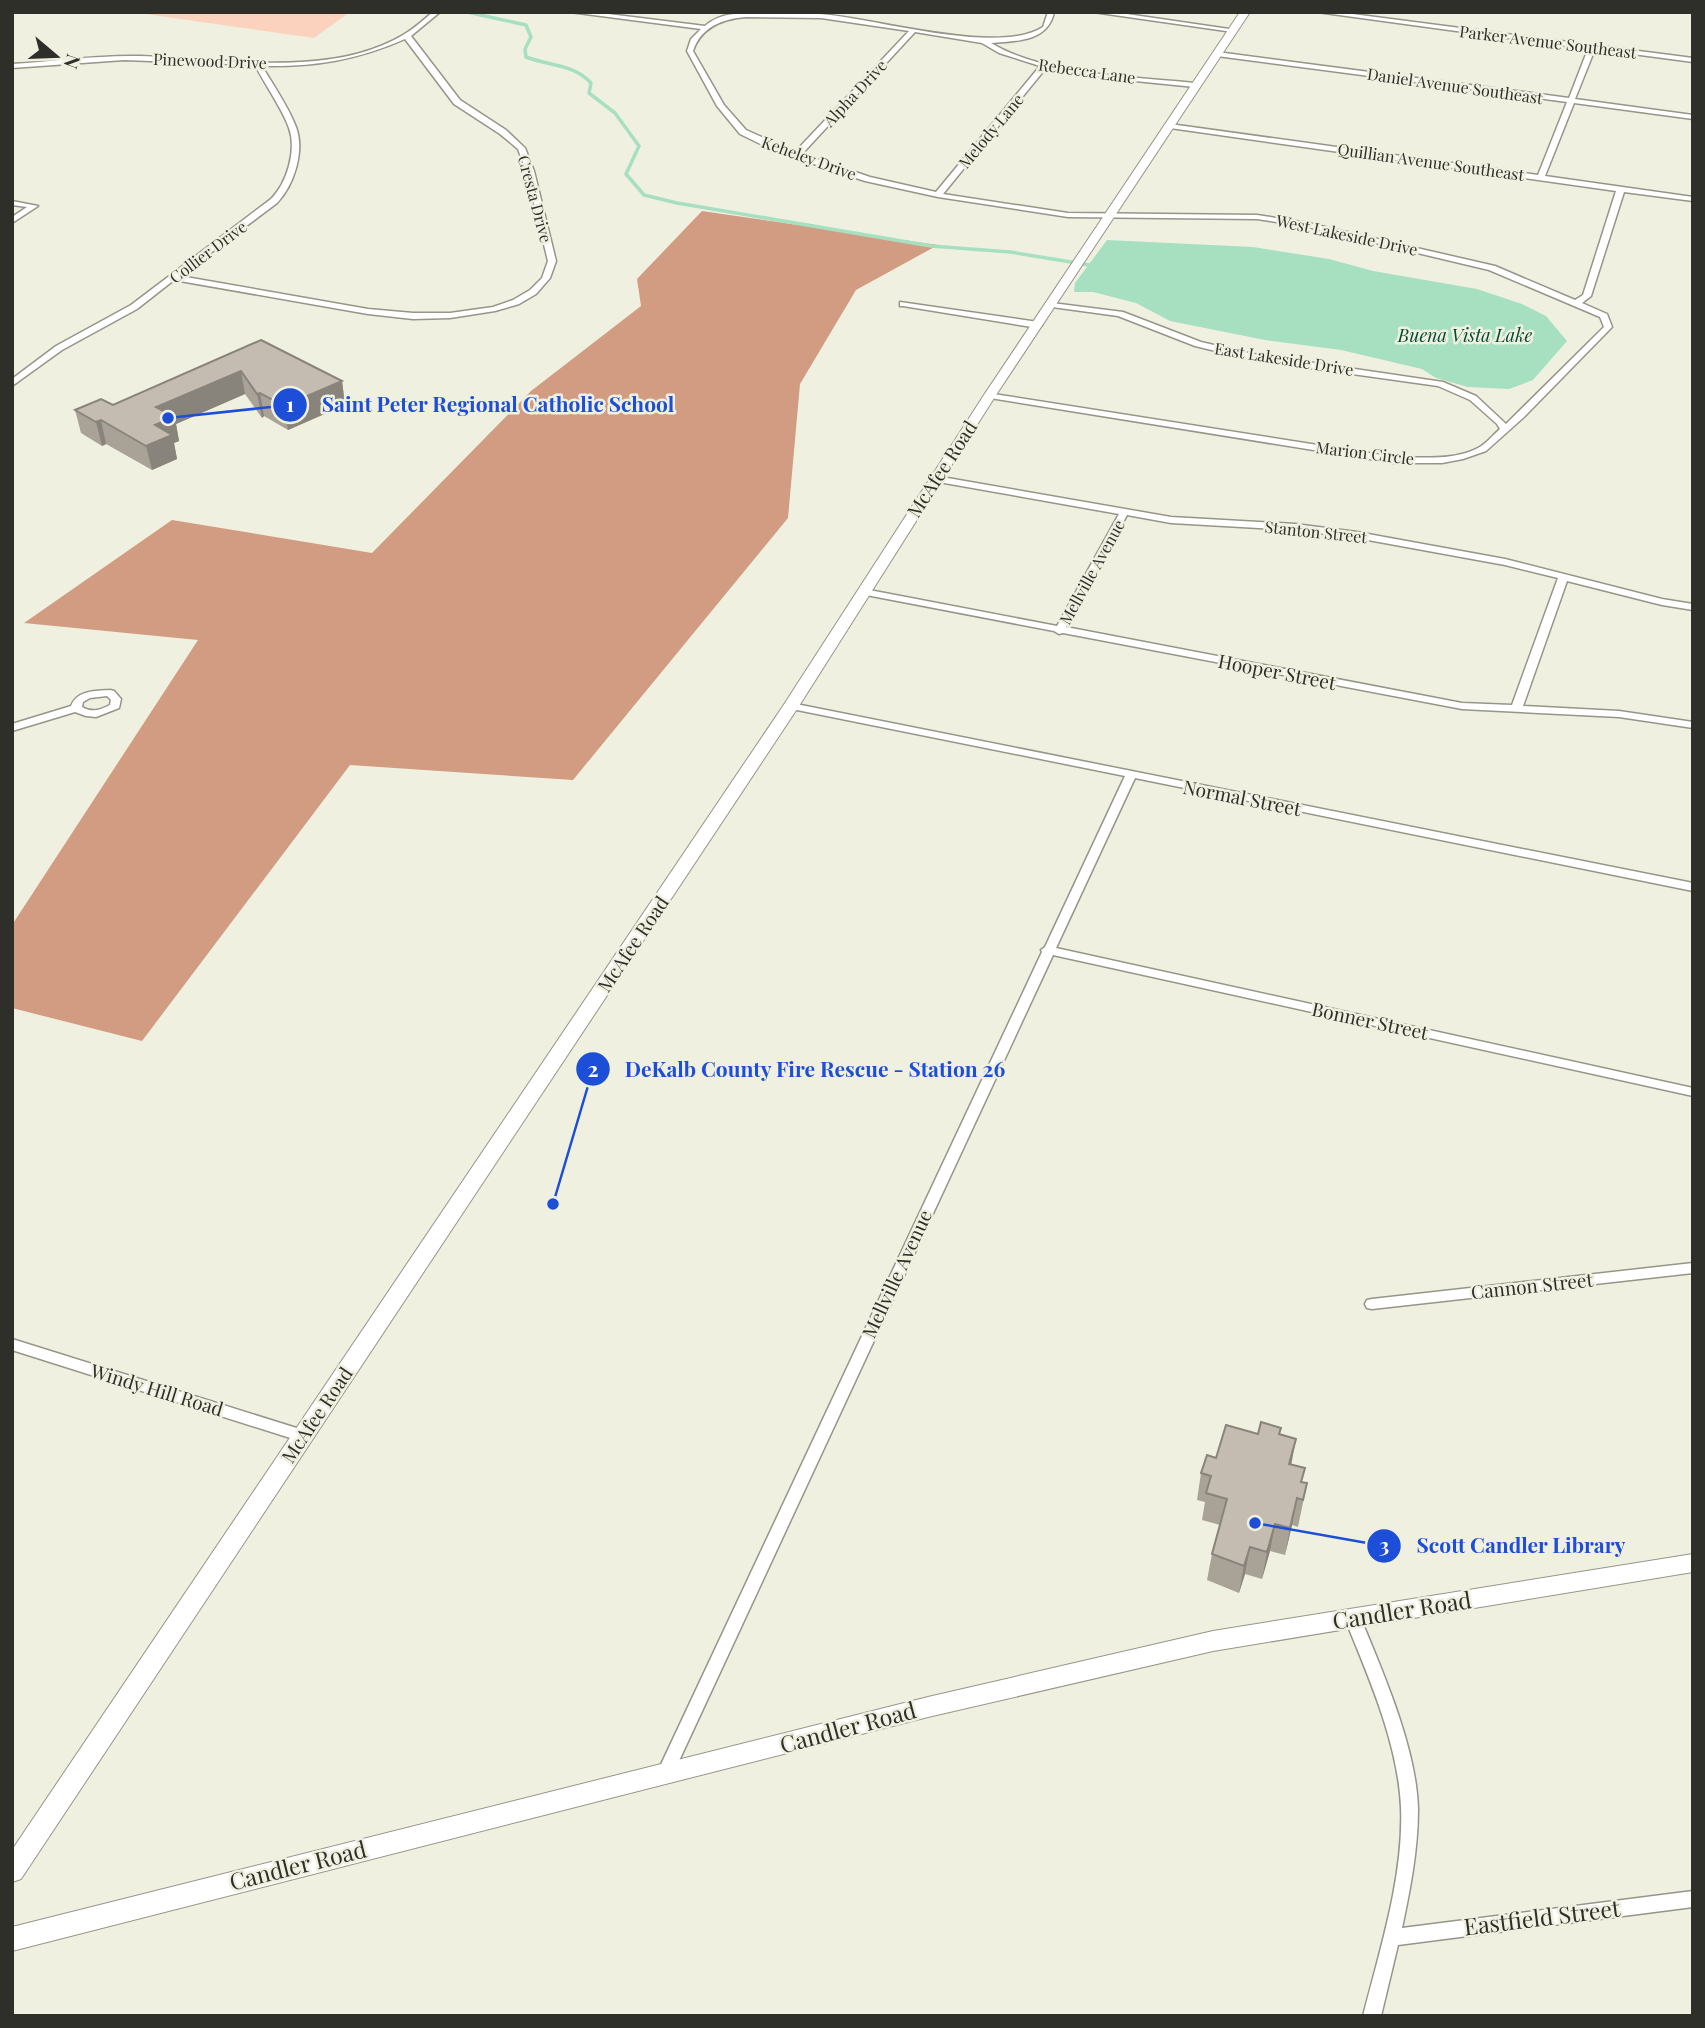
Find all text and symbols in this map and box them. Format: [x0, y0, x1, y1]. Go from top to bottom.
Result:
street label: Parker Avenue Southeast [1458, 20, 1638, 63]
north arrow [21, 21, 91, 91]
street label: Pinewood Drive [153, 48, 267, 73]
text: N [58, 51, 88, 73]
street label: Rebecca Lane [1037, 53, 1137, 88]
street label: Alpha Drive [818, 55, 891, 131]
street label: Daniel Avenue Southeast [1366, 63, 1545, 108]
street label: Melody Lane [953, 89, 1028, 172]
street label: Keheley Drive [759, 131, 859, 184]
street label: Quillian Avenue Southeast [1336, 138, 1526, 185]
street label: Cresta Drive [514, 153, 557, 245]
street label: West Lakeside Drive [1273, 209, 1420, 260]
street label: Collier Drive [165, 216, 251, 288]
water label: Buena Vista Lake [1397, 323, 1532, 347]
street label: East Lakeside Drive [1213, 337, 1355, 380]
callout: Saint Peter Regional Catholic School [272, 384, 688, 426]
text: 1 [286, 389, 294, 417]
text: Saint Peter Regional Catholic School [322, 389, 675, 417]
street label: McAfee Road [900, 415, 982, 522]
street label: Marion Circle [1315, 436, 1415, 469]
street label: Mellville Avenue [1054, 516, 1129, 628]
street label: Stanton Street [1264, 516, 1369, 547]
street label: Hooper Street [1216, 647, 1339, 695]
street label: Normal Street [1181, 773, 1304, 821]
street label: McAfee Road [590, 890, 674, 997]
street label: Bonner Street [1310, 995, 1431, 1045]
callout: DeKalb County Fire Rescue - Station 26 [575, 1048, 1019, 1090]
text: 2 [588, 1054, 599, 1082]
text: DeKalb County Fire Rescue - Station 26 [625, 1054, 1005, 1082]
street label: Mellville Avenue [855, 1205, 937, 1342]
street label: Cannon Street [1470, 1266, 1595, 1304]
street label: Windy Hill Road [87, 1356, 227, 1422]
street label: McAfee Road [274, 1361, 358, 1468]
callout: Scott Candler Library [1367, 1525, 1639, 1567]
text: 3 [1379, 1530, 1389, 1558]
text: Scott Candler Library [1417, 1530, 1626, 1558]
street label: Candler Road [1330, 1583, 1473, 1636]
street label: Candler Road [776, 1693, 919, 1760]
street label: Candler Road [226, 1833, 369, 1897]
street label: Eastfield Street [1462, 1891, 1622, 1941]

